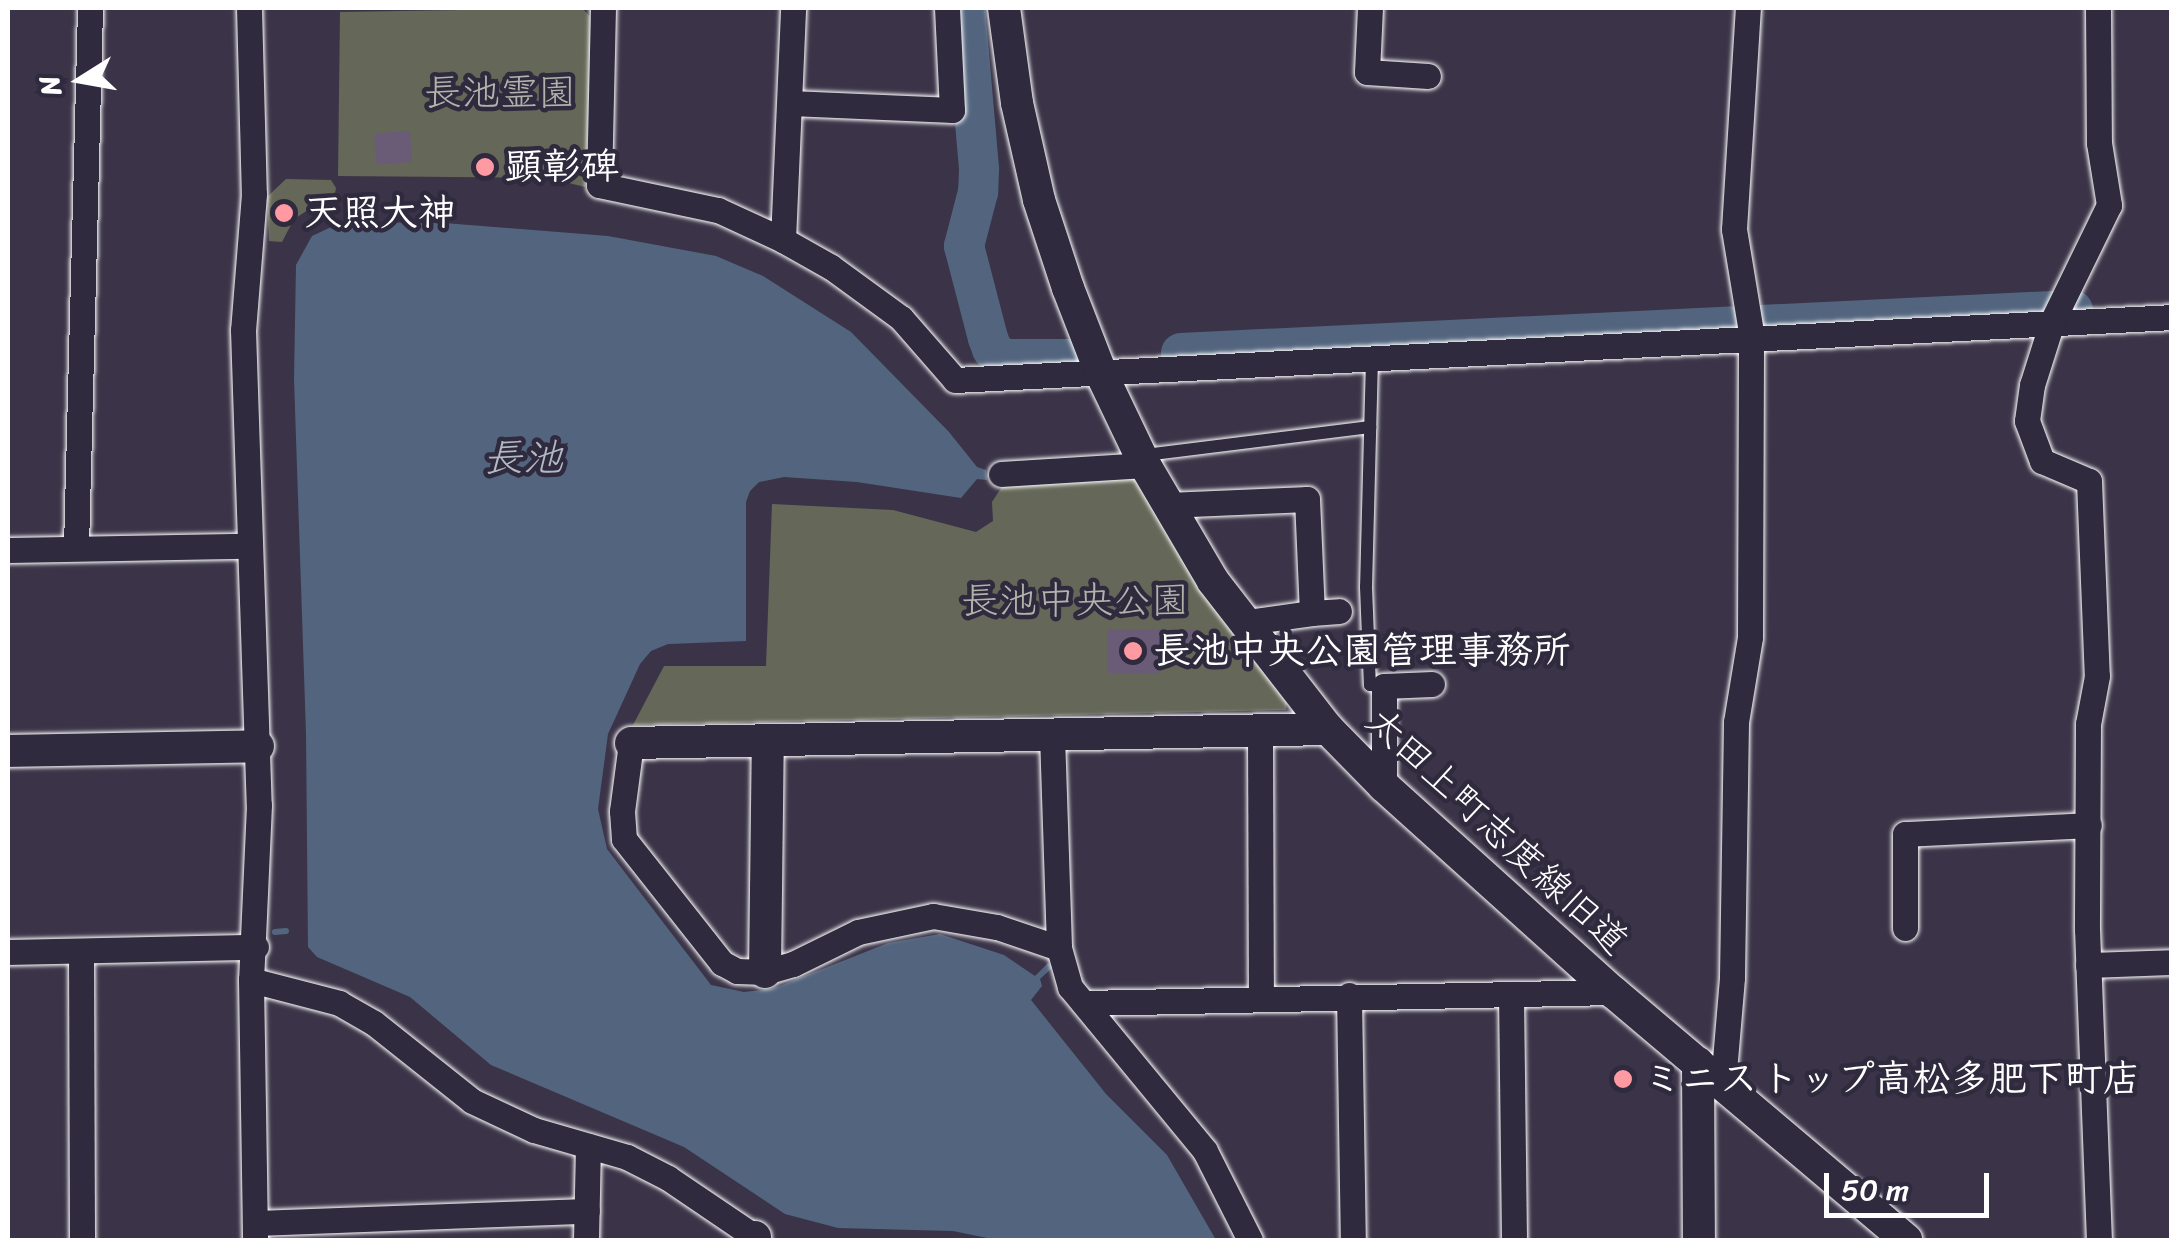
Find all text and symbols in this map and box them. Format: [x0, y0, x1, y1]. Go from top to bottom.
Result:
north arrow [30, 30, 130, 130]
park label: 長池霊園 [424, 70, 576, 116]
text: N [24, 72, 76, 100]
place label: 顕彰碑 [505, 144, 619, 190]
marker: 顕彰碑 [474, 156, 496, 178]
place label: 天照大神 [304, 190, 456, 236]
marker: 天照大神 [273, 202, 295, 224]
water label: 長池 [483, 434, 563, 482]
park label: 長池中央公園 [961, 578, 1189, 624]
place label: 長池中央公園管理事務所 [1153, 628, 1571, 674]
marker: 長池中央公園管理事務所 [1122, 640, 1144, 662]
street label: 太田上町志度線旧道 [1356, 698, 1638, 964]
place label: ミニストップ高松多肥下町店 [1643, 1056, 2137, 1102]
marker: ミニストップ高松多肥下町店 [1612, 1068, 1634, 1090]
scale bar [1829, 1153, 1994, 1215]
text: 50 m [1841, 1163, 1909, 1217]

